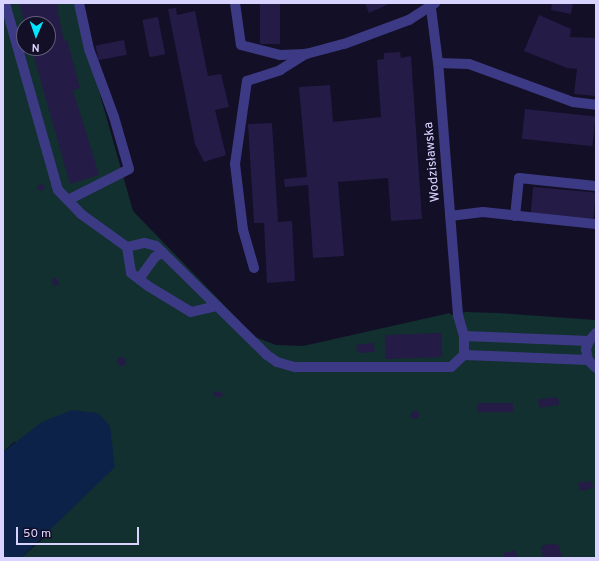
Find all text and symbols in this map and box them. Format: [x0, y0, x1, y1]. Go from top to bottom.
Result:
north arrow [16, 16, 56, 56]
text: N [31, 40, 40, 54]
street label: Wodzisławska [422, 121, 444, 203]
scale bar [18, 519, 141, 545]
text: 50 m [23, 526, 51, 542]

